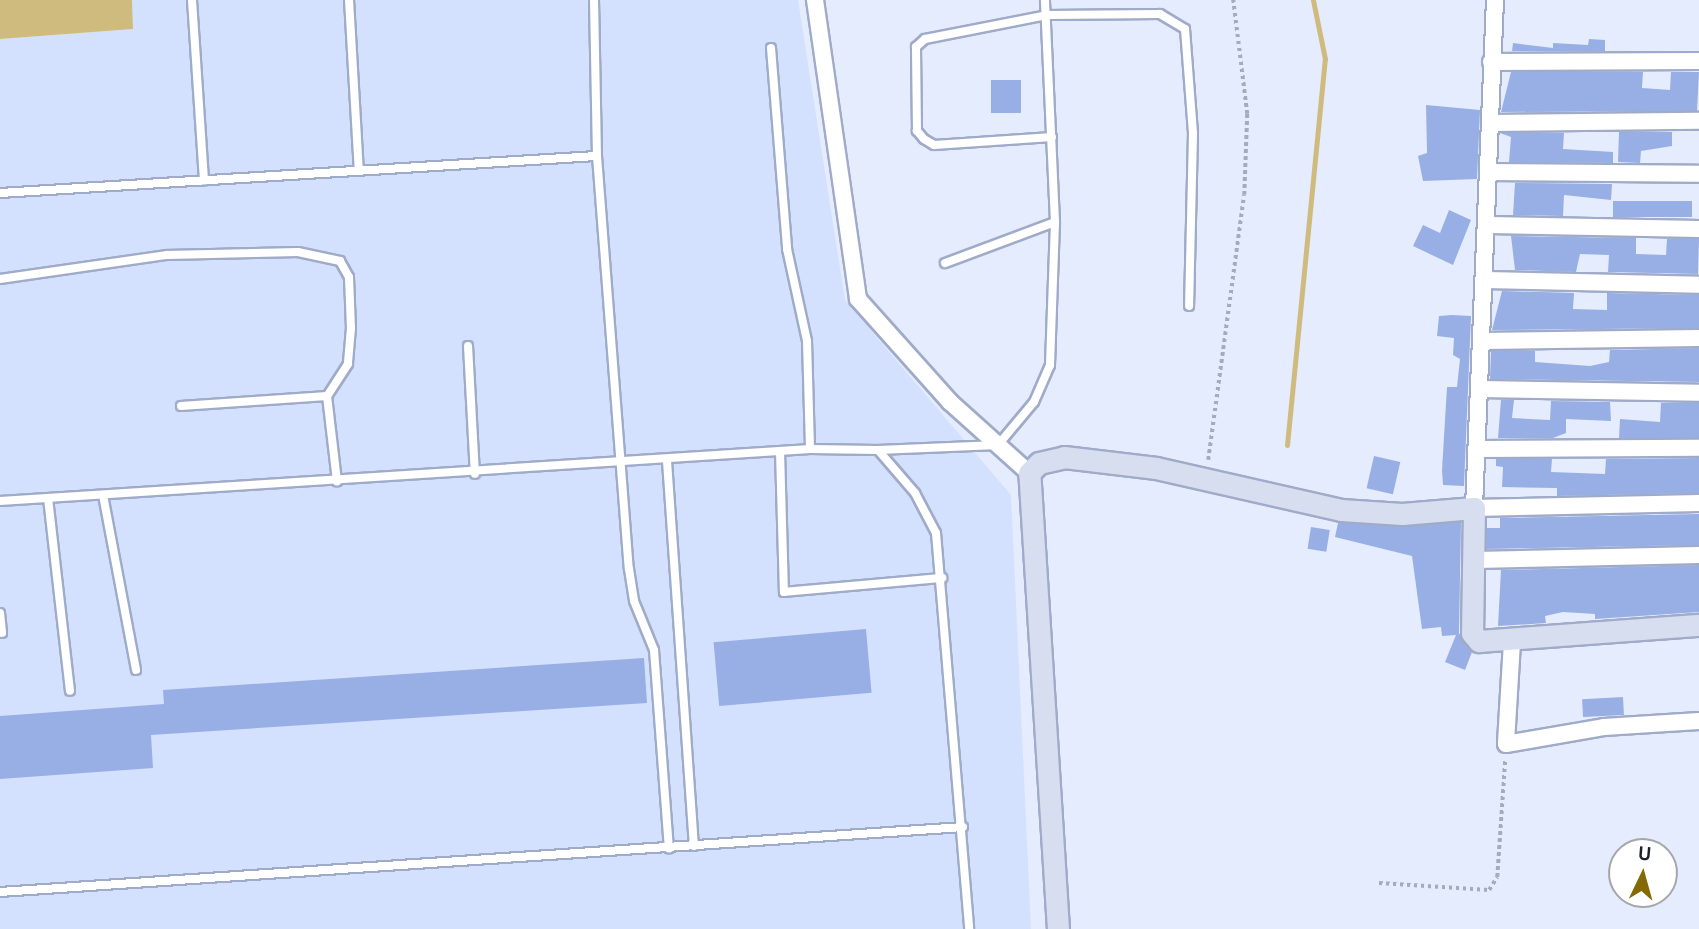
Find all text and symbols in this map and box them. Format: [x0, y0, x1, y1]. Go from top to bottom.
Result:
north arrow [1608, 838, 1678, 908]
text: U [1637, 841, 1652, 867]

